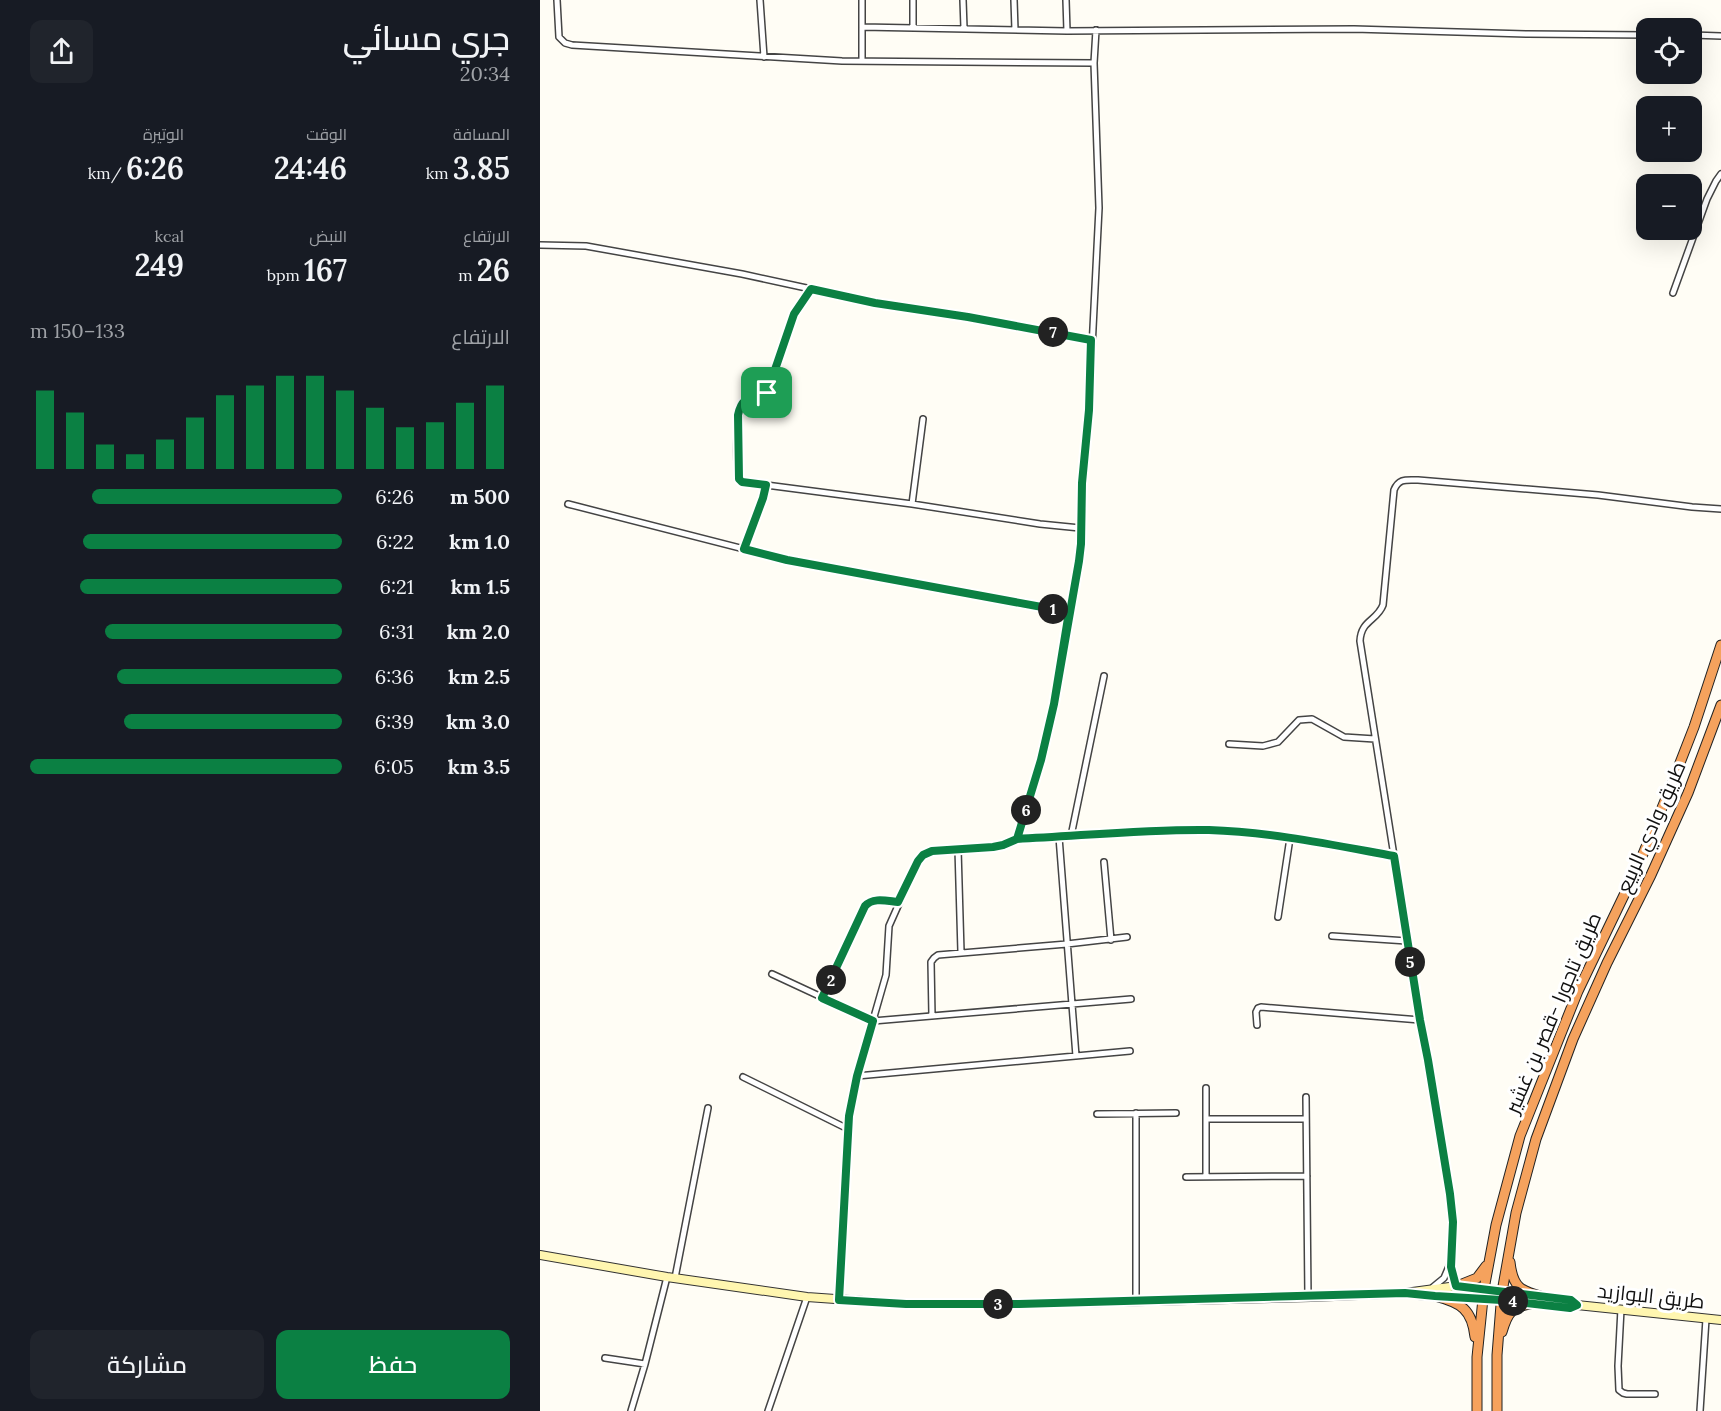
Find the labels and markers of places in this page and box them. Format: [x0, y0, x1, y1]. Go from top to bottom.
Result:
pin: 7 [1038, 317, 1068, 347]
pin [741, 367, 792, 418]
pin: 1 [1038, 594, 1068, 624]
pin: 6 [1011, 795, 1041, 825]
pin: 5 [1395, 947, 1425, 977]
pin: 2 [816, 965, 846, 995]
pin: 4 [1498, 1286, 1528, 1316]
pin: 3 [983, 1289, 1013, 1319]

